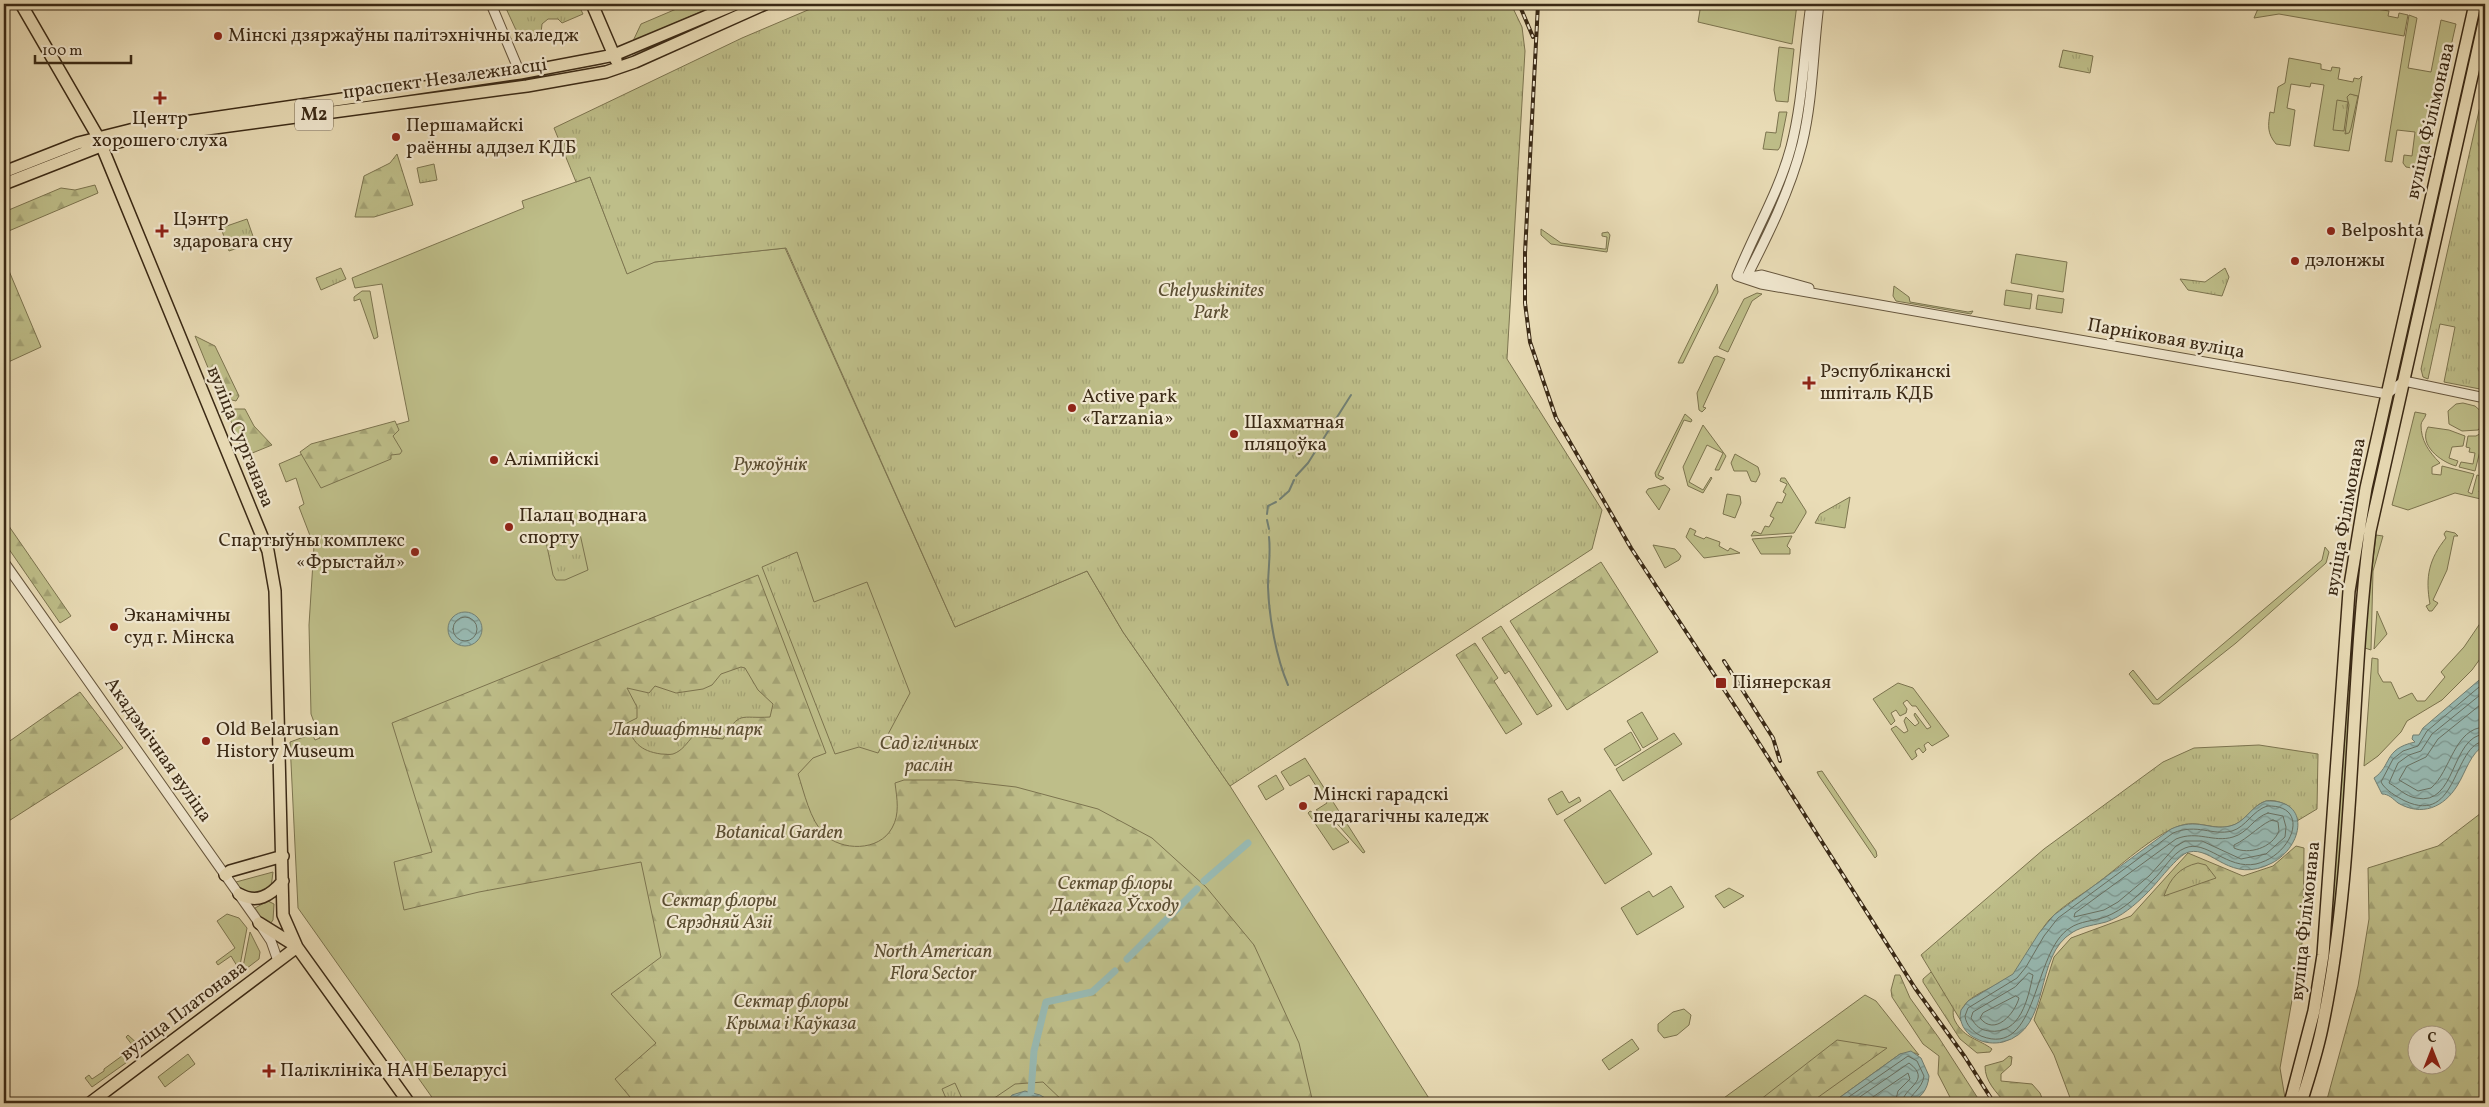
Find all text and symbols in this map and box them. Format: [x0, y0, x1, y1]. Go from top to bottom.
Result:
place label: Мінскі дзяржаўны палітэхнічны каледж [228, 23, 579, 49]
marker: Мінскі дзяржаўны палітэхнічны каледж [212, 30, 224, 42]
scale bar [35, 32, 131, 64]
street label: вуліца Філімонава [2400, 40, 2462, 202]
text: 100 m [42, 41, 82, 62]
street label: праспект Незалежнасці [341, 52, 549, 106]
marker: Центр хорошего слуха [153, 91, 167, 105]
road number: М2 [295, 100, 333, 130]
place label: Центр хорошего слуха [92, 106, 228, 154]
place label: Першамайскі раённы аддзел КДБ [406, 113, 576, 161]
marker: Першамайскі раённы аддзел КДБ [390, 131, 402, 143]
place label: Цэнтр здаровага сну [173, 207, 293, 255]
place label: Belposhta [2341, 218, 2424, 244]
marker: Цэнтр здаровага сну [155, 224, 169, 238]
marker: Belposhta [2325, 225, 2337, 237]
place label: дэлонжы [2305, 248, 2385, 274]
marker: дэлонжы [2289, 255, 2301, 267]
park label: Chelyuskinites Park [1158, 278, 1264, 326]
street label: Парніковая вуліца [2085, 312, 2247, 366]
place label: Рэспубліканскі шпіталь КДБ [1820, 359, 1951, 407]
street label: вуліца Сурганава [200, 362, 280, 512]
marker: Рэспубліканскі шпіталь КДБ [1802, 376, 1816, 390]
place label: Active park «Tarzania» [1082, 384, 1177, 432]
marker: Active park «Tarzania» [1066, 402, 1078, 414]
place label: Шахматная пляцоўка [1244, 410, 1345, 458]
marker: Шахматная пляцоўка [1228, 428, 1240, 440]
street label: вуліца Філімонава [2319, 436, 2373, 598]
place label: Алімпійскі [504, 447, 599, 473]
park label: Ружоўнік [733, 452, 808, 478]
marker: Алімпійскі [488, 454, 500, 466]
place label: Палац воднага спорту [519, 503, 647, 551]
marker: Палац воднага спорту [503, 521, 515, 533]
place label: Спартыўны комплекс «Фрыстайл» [219, 528, 405, 576]
marker: Спартыўны комплекс «Фрыстайл» [409, 546, 421, 558]
place label: Эканамічны суд г. Мінска [124, 603, 235, 651]
marker: Эканамічны суд г. Мінска [108, 621, 120, 633]
place label: Піянерская [1732, 670, 1831, 696]
street label: Акадэмічная вуліца [98, 672, 218, 828]
marker: Піянерская [1714, 676, 1728, 690]
place label: Old Belarusian History Museum [216, 717, 355, 765]
park label: Ландшафтны парк [609, 717, 763, 743]
park label: Сад іглічных раслін [880, 731, 979, 779]
marker: Old Belarusian History Museum [200, 735, 212, 747]
place label: Мінскі гарадскі педагагічны каледж [1313, 782, 1489, 830]
marker: Мінскі гарадскі педагагічны каледж [1297, 800, 1309, 812]
park label: Botanical Garden [715, 820, 843, 846]
street label: вуліца Філімонава [2285, 840, 2327, 1002]
park label: Сектар флоры Далёкага Ўсходу [1049, 871, 1179, 919]
park label: Сектар флоры Сярэдняй Азіі [661, 888, 777, 936]
park label: North American Flora Sector [874, 939, 993, 987]
street label: вуліца Платонава [115, 955, 253, 1067]
park label: Сектар флоры Крыма і Каўказа [725, 989, 857, 1037]
north arrow [2406, 1024, 2456, 1074]
text: С [2427, 1029, 2437, 1048]
place label: Паліклініка НАН Беларусі [280, 1058, 508, 1084]
marker: Паліклініка НАН Беларусі [262, 1064, 276, 1078]

